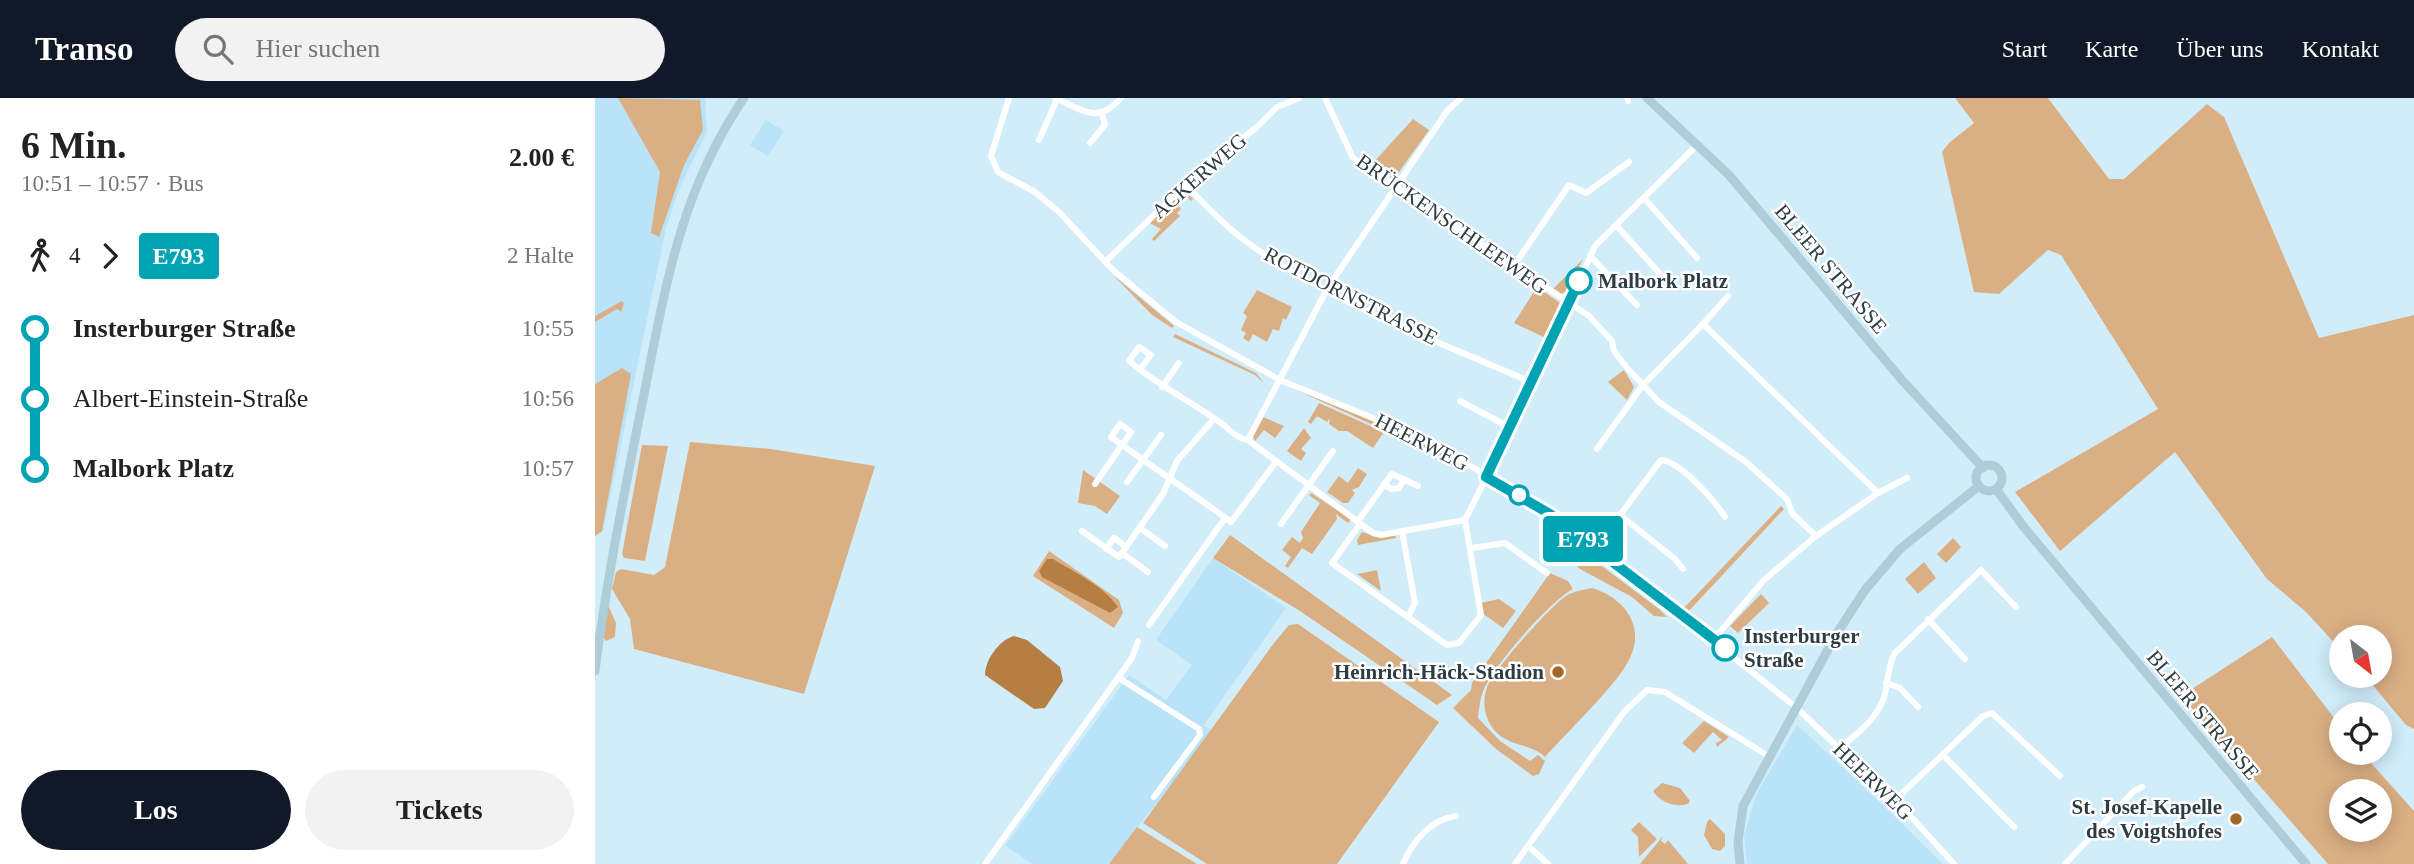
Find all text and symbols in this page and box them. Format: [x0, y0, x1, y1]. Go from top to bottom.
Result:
search box [175, 18, 665, 81]
icon: search [199, 30, 237, 68]
text: Transo [35, 31, 133, 67]
text: Hier suchen [255, 34, 380, 63]
text: Start [2002, 36, 2047, 62]
text: Karte [2085, 36, 2138, 62]
text: Über uns [2176, 36, 2264, 62]
text: Kontakt [2302, 36, 2379, 62]
text: 6 Min. [21, 124, 127, 166]
street label: ACKERWEG [1147, 128, 1251, 224]
text: 2.00 € [509, 143, 574, 172]
street label: BRÜCKENSCHLEEWEG [1352, 149, 1552, 299]
text: 10:51 – 10:57 · Bus [21, 171, 204, 196]
street label: BLEER STRASSE [1770, 199, 1892, 339]
icon: walk [21, 237, 59, 275]
icon: forward [91, 237, 129, 275]
street label: ROTDORNSTRASSE [1260, 242, 1442, 350]
text: 4 [69, 243, 81, 268]
text: E793 [153, 243, 205, 269]
text: 2 Halte [507, 243, 574, 268]
marker: Malbork Platz [1566, 268, 1592, 294]
place label: Malbork Platz [1598, 269, 1728, 293]
text: Insterburger Straße [73, 314, 296, 343]
text: 10:55 [522, 316, 574, 341]
text: Albert-Einstein-Straße [73, 384, 308, 413]
text: 10:56 [522, 386, 574, 411]
street label: HEERWEG [1371, 408, 1473, 476]
text: Malbork Platz [73, 454, 234, 483]
text: 10:57 [522, 456, 574, 481]
unlabelled marker [1509, 485, 1529, 505]
line badge: E793 [1534, 516, 1632, 562]
text: E793 [1557, 526, 1609, 552]
place label: Insterburger Straße [1744, 624, 1859, 672]
north arrow [2329, 625, 2392, 688]
map controls [2329, 625, 2392, 842]
marker: Insterburger Straße [1712, 635, 1738, 661]
street label: BLEER STRASSE [2142, 645, 2264, 785]
place label: Heinrich-Häck-Stadion [1334, 660, 1544, 684]
marker: Heinrich-Häck-Stadion [1550, 664, 1566, 680]
button: locate [2329, 702, 2392, 765]
street label: HEERWEG [1828, 737, 1918, 825]
button: Los [21, 770, 291, 850]
button: Tickets [305, 770, 574, 850]
button: layers [2329, 779, 2392, 842]
place label: St. Josef-Kapelle des Voigtshofes [2072, 795, 2222, 843]
marker: St. Josef-Kapelle des Voigtshofes [2228, 811, 2244, 827]

